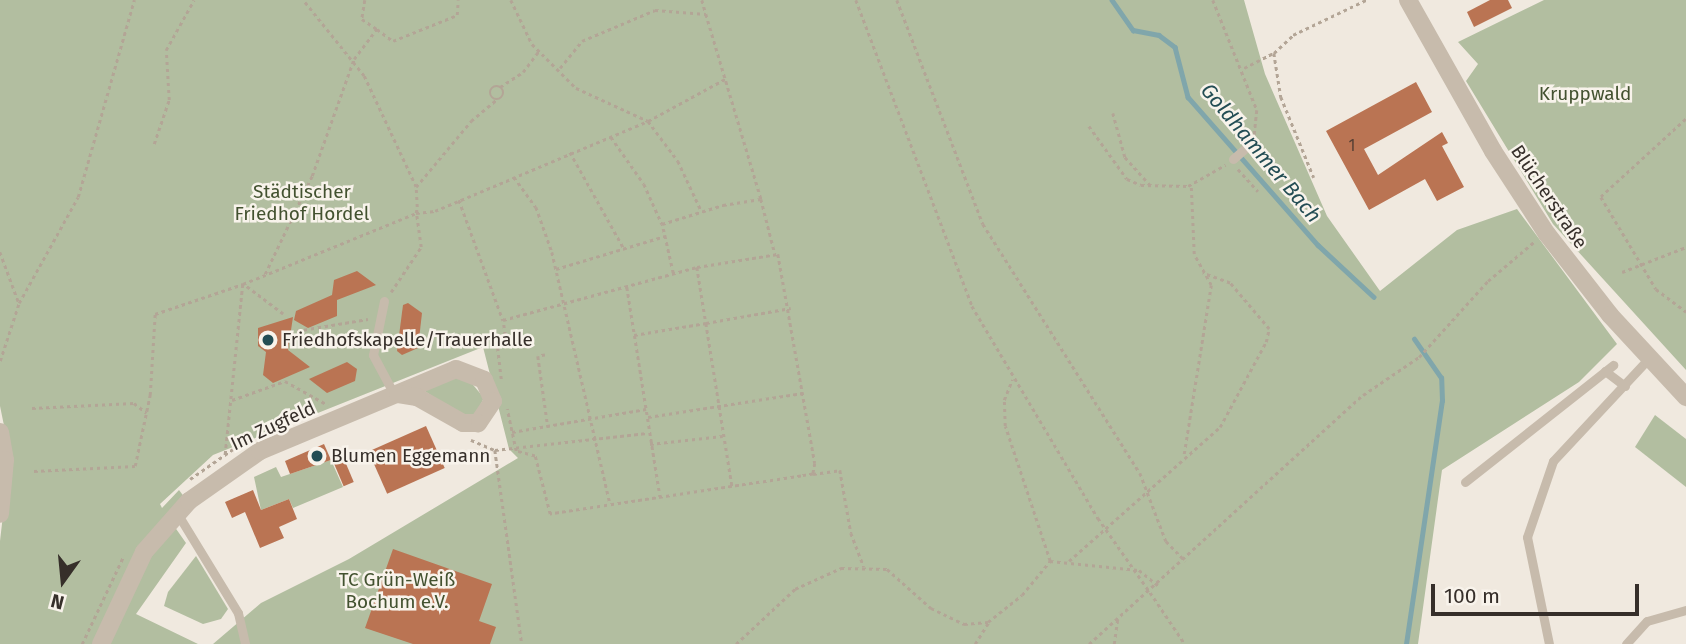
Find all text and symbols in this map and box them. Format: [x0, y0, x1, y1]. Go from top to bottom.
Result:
water label: Goldhammer Bach [1195, 78, 1327, 228]
park label: Kruppwald [1539, 83, 1631, 105]
house number: 1 [1349, 136, 1355, 156]
street label: Blücherstraße [1506, 141, 1592, 253]
park label: Städtischer Friedhof Hordel [235, 181, 369, 225]
place label: Friedhofskapelle/Trauerhalle [282, 329, 533, 351]
marker: Friedhofskapelle/Trauerhalle [260, 332, 276, 348]
street label: Im Zugfeld [227, 396, 319, 456]
place label: Blumen Eggemann [331, 445, 490, 467]
marker: Blumen Eggemann [309, 448, 325, 464]
north arrow [28, 546, 98, 616]
park label: TC Grün-Weiß Bochum e.V. [339, 569, 455, 613]
scale bar [1434, 570, 1642, 614]
text: 100 m [1444, 583, 1500, 609]
text: N [48, 589, 67, 615]

